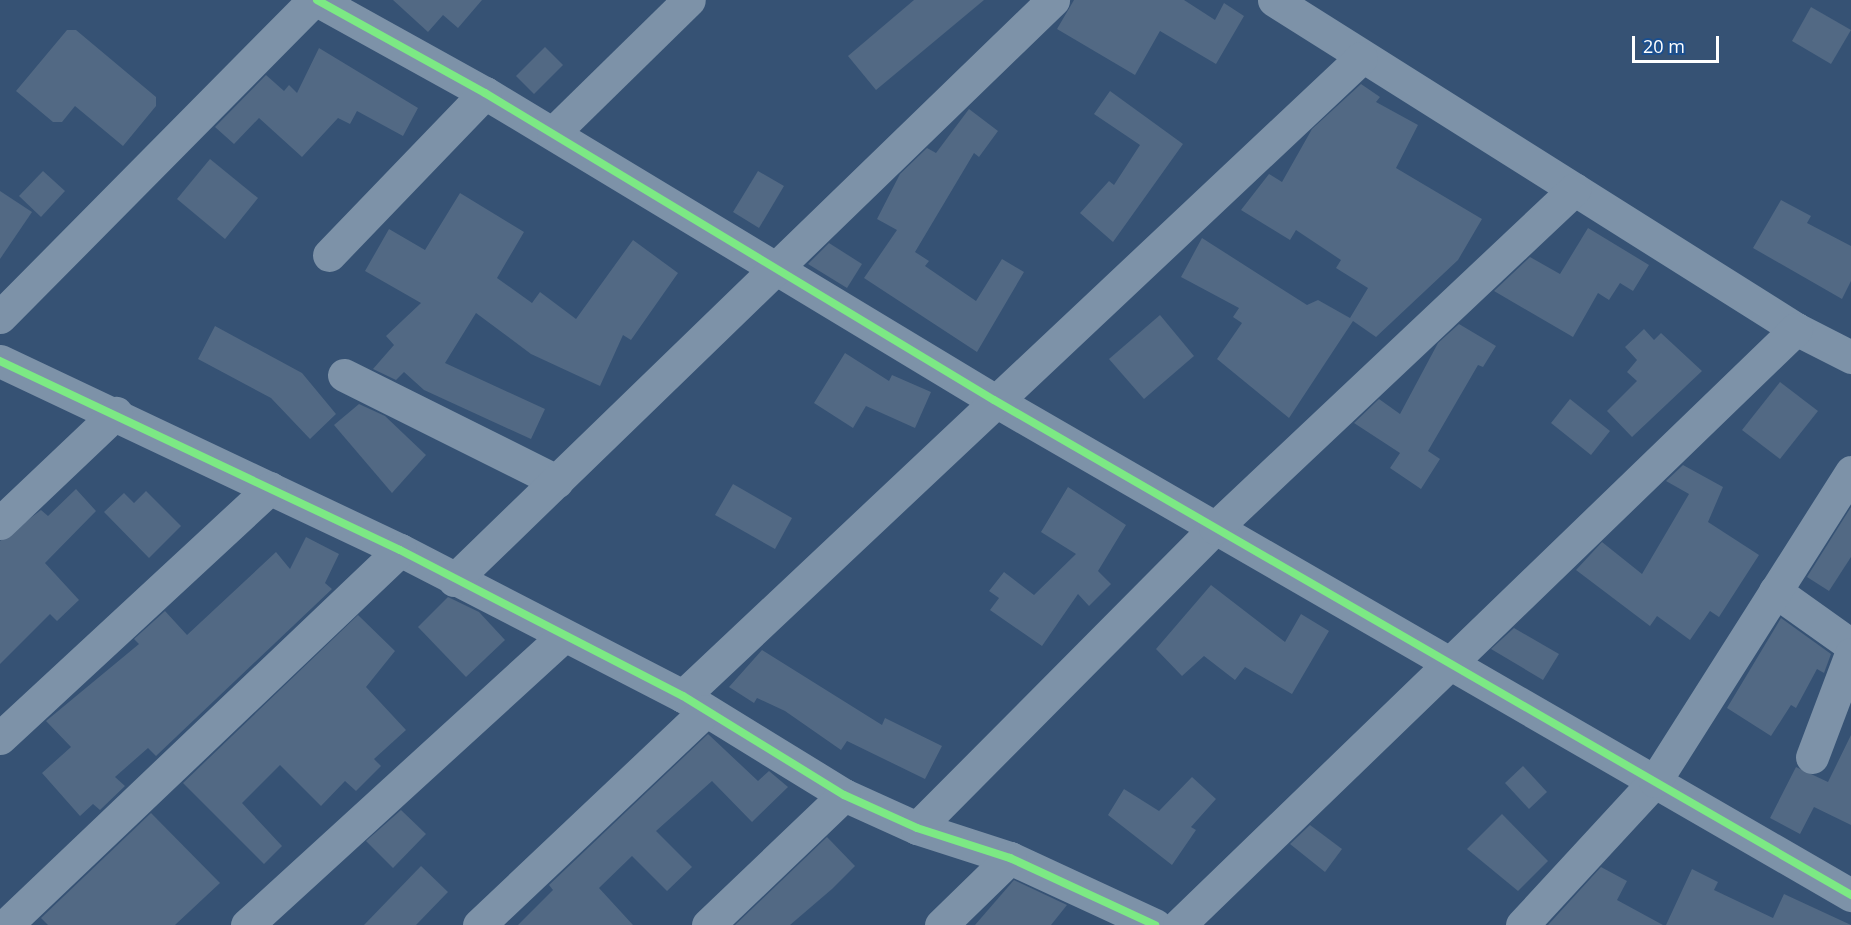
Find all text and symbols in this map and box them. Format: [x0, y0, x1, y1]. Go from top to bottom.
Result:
scale bar [1635, 24, 1722, 62]
text: 20 m [1643, 34, 1685, 58]

